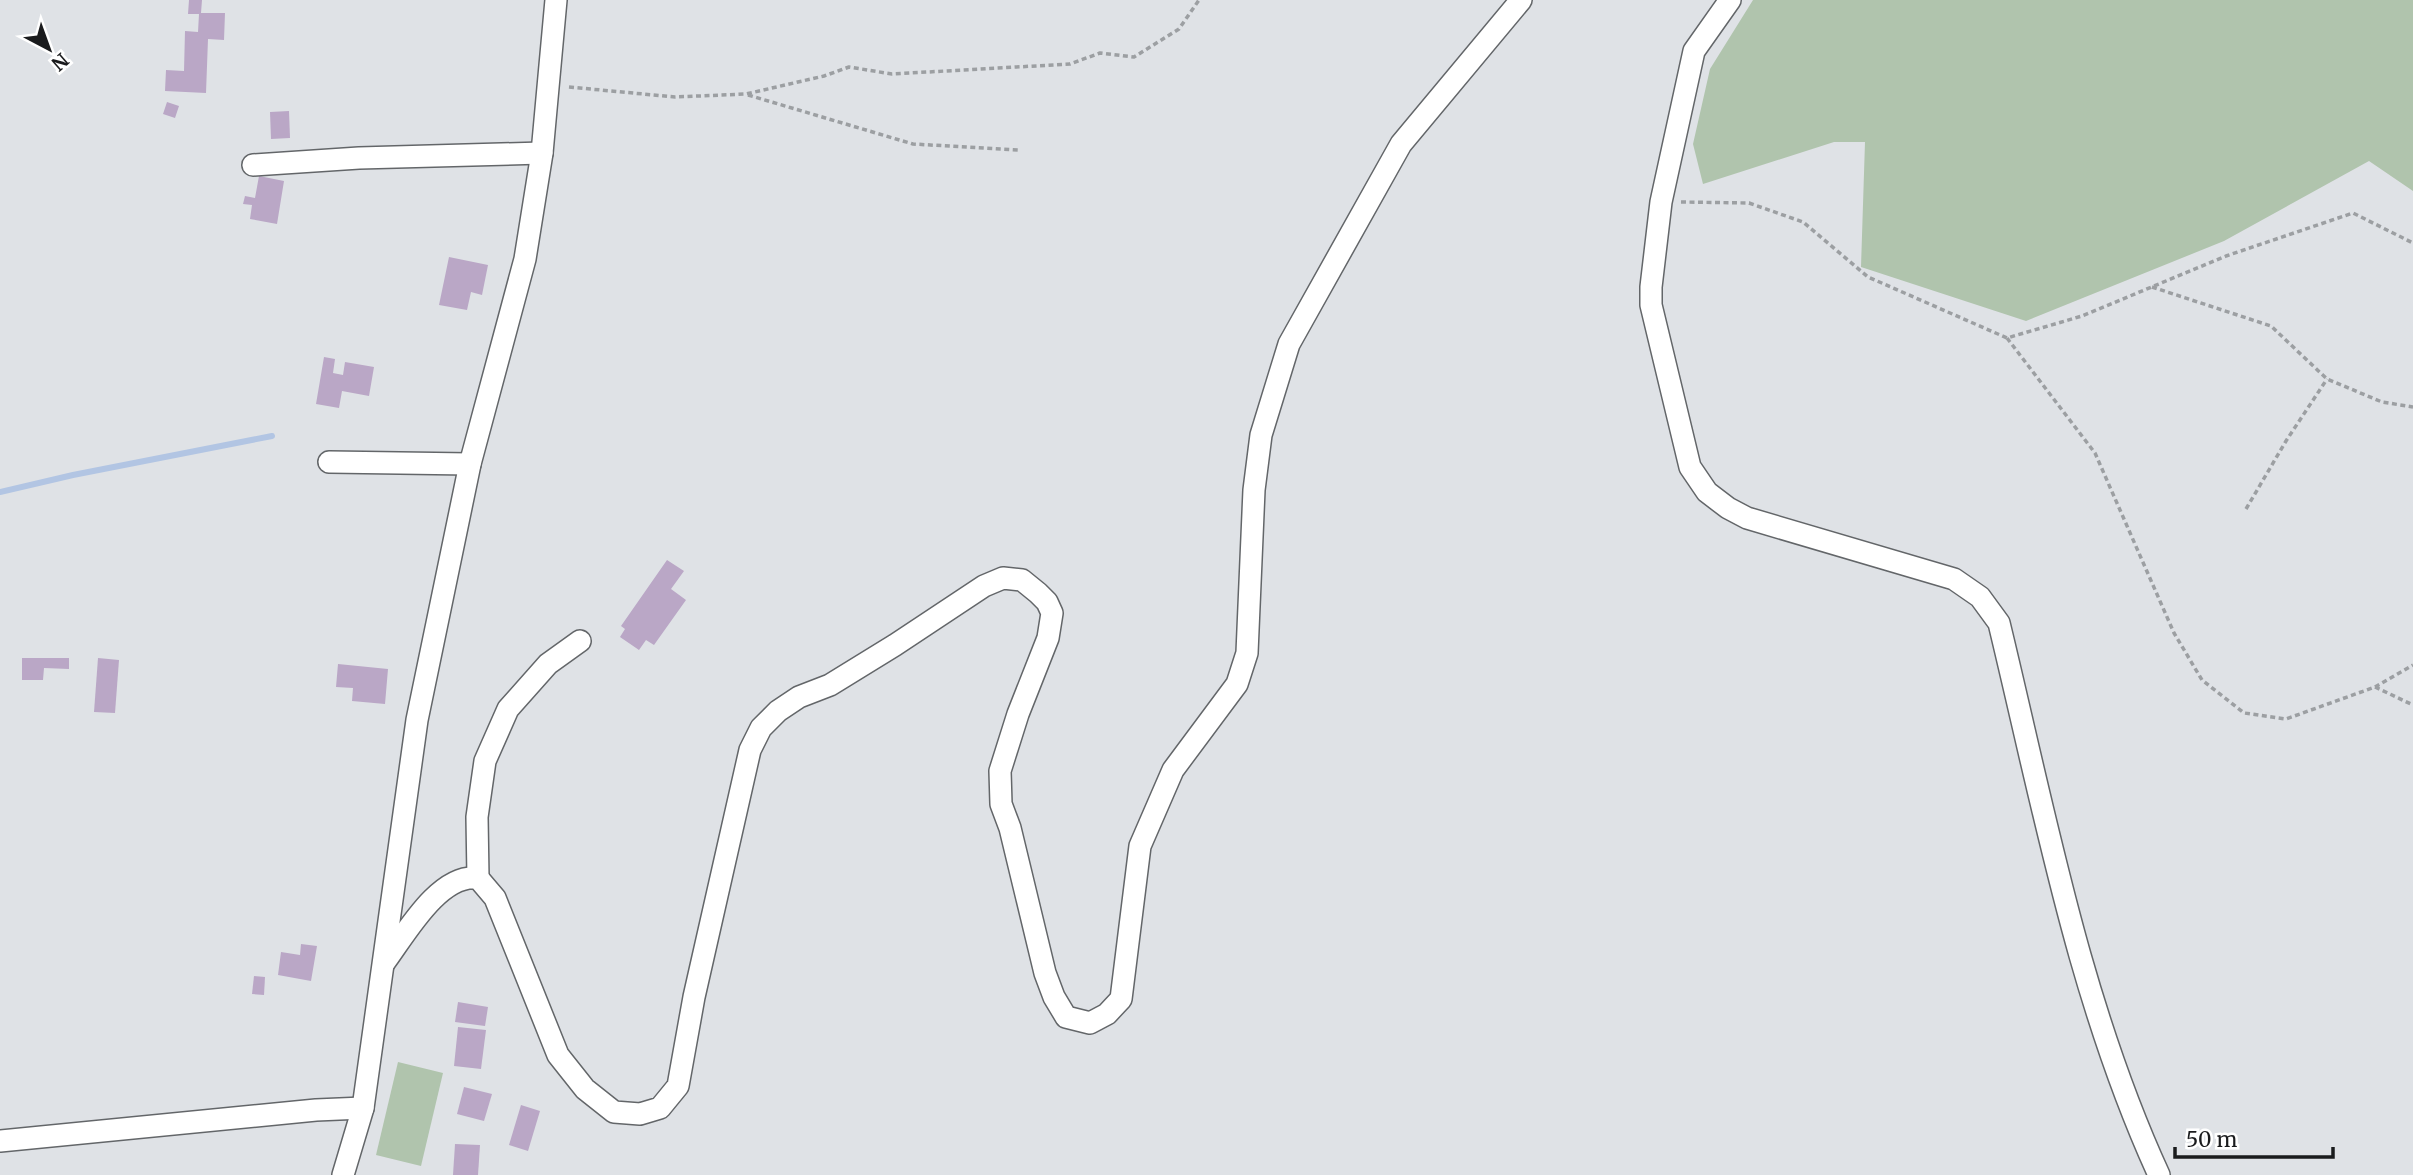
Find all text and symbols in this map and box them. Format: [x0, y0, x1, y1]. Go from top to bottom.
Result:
north arrow [14, 14, 84, 84]
text: N [47, 48, 74, 76]
scale bar [2175, 1116, 2332, 1160]
text: 50 m [2186, 1126, 2237, 1153]

